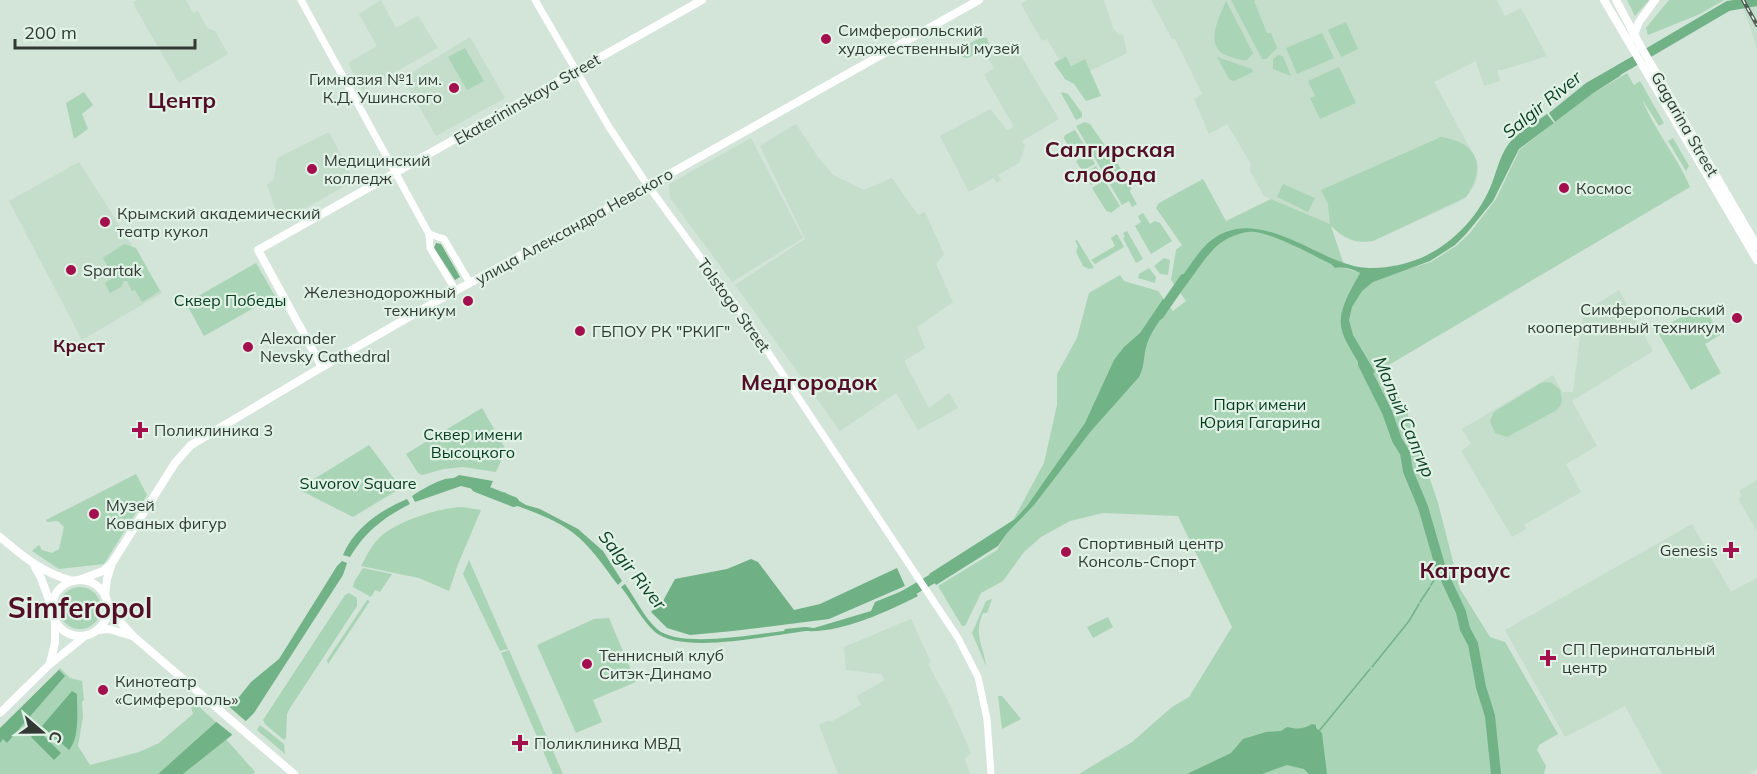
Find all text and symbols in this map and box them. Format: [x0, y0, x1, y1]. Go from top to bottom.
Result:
scale bar [15, 12, 195, 50]
place label: Симферопольский художественный музей [838, 20, 1020, 58]
text: 200 m [24, 21, 77, 44]
marker: Симферопольский художественный музей [819, 32, 833, 46]
street label: Ekaterininskaya Street [450, 49, 604, 149]
water label: Salgir River [1497, 65, 1587, 143]
street label: Gagarina Street [1647, 68, 1723, 180]
place label: Гимназия №1 им. К.Д. Ушинского [309, 69, 442, 107]
marker: Гимназия №1 им. К.Д. Ушинского [447, 81, 461, 95]
district label: Центр [148, 86, 216, 114]
district label: Салгирская слобода [1045, 135, 1175, 188]
place label: Медицинский колледж [324, 150, 430, 188]
marker: Медицинский колледж [305, 162, 319, 176]
street label: улица Александра Невского [472, 163, 676, 289]
place label: Космос [1576, 178, 1632, 198]
marker: Космос [1557, 181, 1571, 195]
place label: Крымский академический театр кукол [117, 203, 320, 241]
marker: Крымский академический театр кукол [98, 215, 112, 229]
street label: Tolstogo Street [693, 254, 775, 356]
place label: Spartak [83, 260, 143, 280]
marker: Spartak [64, 263, 78, 277]
place label: Железнодорожный техникум [304, 282, 456, 320]
park label: Сквер Победы [174, 290, 286, 310]
marker: Железнодорожный техникум [461, 294, 475, 308]
place label: Симферопольский кооперативный техникум [1527, 299, 1725, 337]
marker: Симферопольский кооперативный техникум [1730, 311, 1744, 325]
place label: ГБПОУ РК "РКИГ" [592, 321, 730, 341]
marker: ГБПОУ РК "РКИГ" [573, 324, 587, 338]
place label: Alexander Nevsky Cathedral [260, 328, 390, 366]
district label: Крест [53, 334, 105, 357]
marker: Alexander Nevsky Cathedral [241, 340, 255, 354]
water label: Малый Салгир [1369, 353, 1440, 481]
district label: Медгородок [741, 368, 878, 396]
park label: Парк имени Юрия Гагарина [1200, 394, 1320, 432]
place label: Поликлиника 3 [154, 420, 273, 440]
marker: Поликлиника 3 [131, 421, 149, 439]
park label: Сквер имени Высоцкого [423, 424, 523, 462]
park label: Suvorov Square [300, 473, 416, 493]
place label: Музей Кованых фигур [106, 495, 227, 533]
marker: Музей Кованых фигур [87, 507, 101, 521]
water label: Salgir River [594, 525, 672, 615]
place label: Спортивный центр Консоль-Спорт [1078, 533, 1224, 571]
place label: Genesis [1660, 540, 1718, 560]
marker: Genesis [1722, 541, 1740, 559]
marker: Спортивный центр Консоль-Спорт [1059, 545, 1073, 559]
district label: Катраус [1419, 556, 1511, 584]
district label: Simferopol [8, 590, 152, 625]
place label: СП Перинатальный центр [1562, 639, 1715, 677]
place label: Теннисный клуб Ситэк-Динамо [599, 645, 724, 683]
marker: СП Перинатальный центр [1539, 649, 1557, 667]
marker: Теннисный клуб Ситэк-Динамо [580, 657, 594, 671]
place label: Кинотеатр «Симферополь» [115, 671, 238, 709]
marker: Кинотеатр «Симферополь» [96, 683, 110, 697]
north arrow [12, 702, 72, 762]
text: С [45, 729, 67, 746]
place label: Поликлиника МВД [534, 733, 681, 753]
marker: Поликлиника МВД [511, 734, 529, 752]

